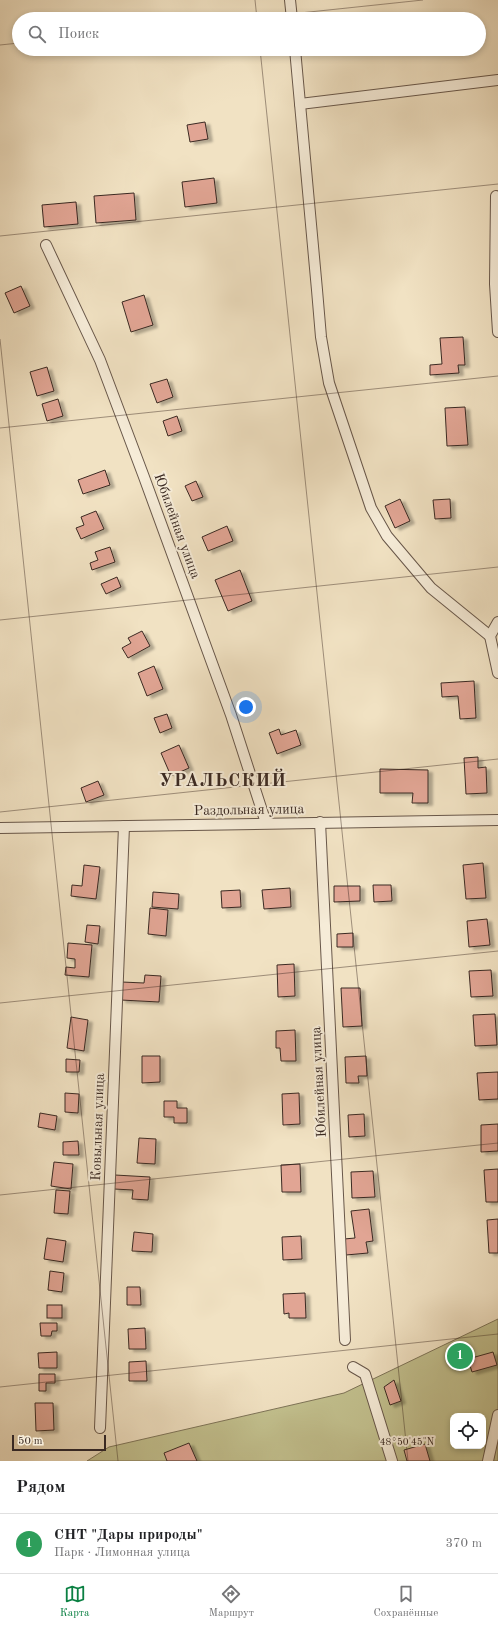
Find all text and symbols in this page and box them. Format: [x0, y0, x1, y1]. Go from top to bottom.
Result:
search box [12, 12, 486, 56]
icon: search [26, 23, 48, 45]
text: Поиск [58, 27, 99, 42]
street label: Юбилейная улица [151, 471, 203, 581]
your location [236, 697, 256, 717]
district label: УРАЛЬСКИЙ [159, 768, 287, 790]
street label: Раздольная улица [193, 802, 305, 818]
street label: Юбилейная улица [309, 1026, 329, 1138]
street label: Ковыльная улица [89, 1073, 107, 1181]
pin: 1 [447, 1341, 473, 1371]
map controls [450, 1413, 486, 1449]
button: locate [450, 1413, 486, 1449]
scale bar [12, 1433, 106, 1452]
text: 50 m [18, 1436, 43, 1447]
text: 48°50'45"N [380, 1437, 435, 1447]
text: Рядом [16, 1479, 65, 1496]
text: СНТ "Дары природы" [54, 1528, 203, 1543]
text: 1 [25, 1537, 33, 1550]
text: 370 m [445, 1537, 482, 1550]
text: Парк · Лимонная улица [54, 1546, 190, 1559]
tab: Карта [60, 1583, 89, 1621]
tab: Маршрут [209, 1583, 254, 1621]
tab: Сохранённые [373, 1583, 438, 1621]

